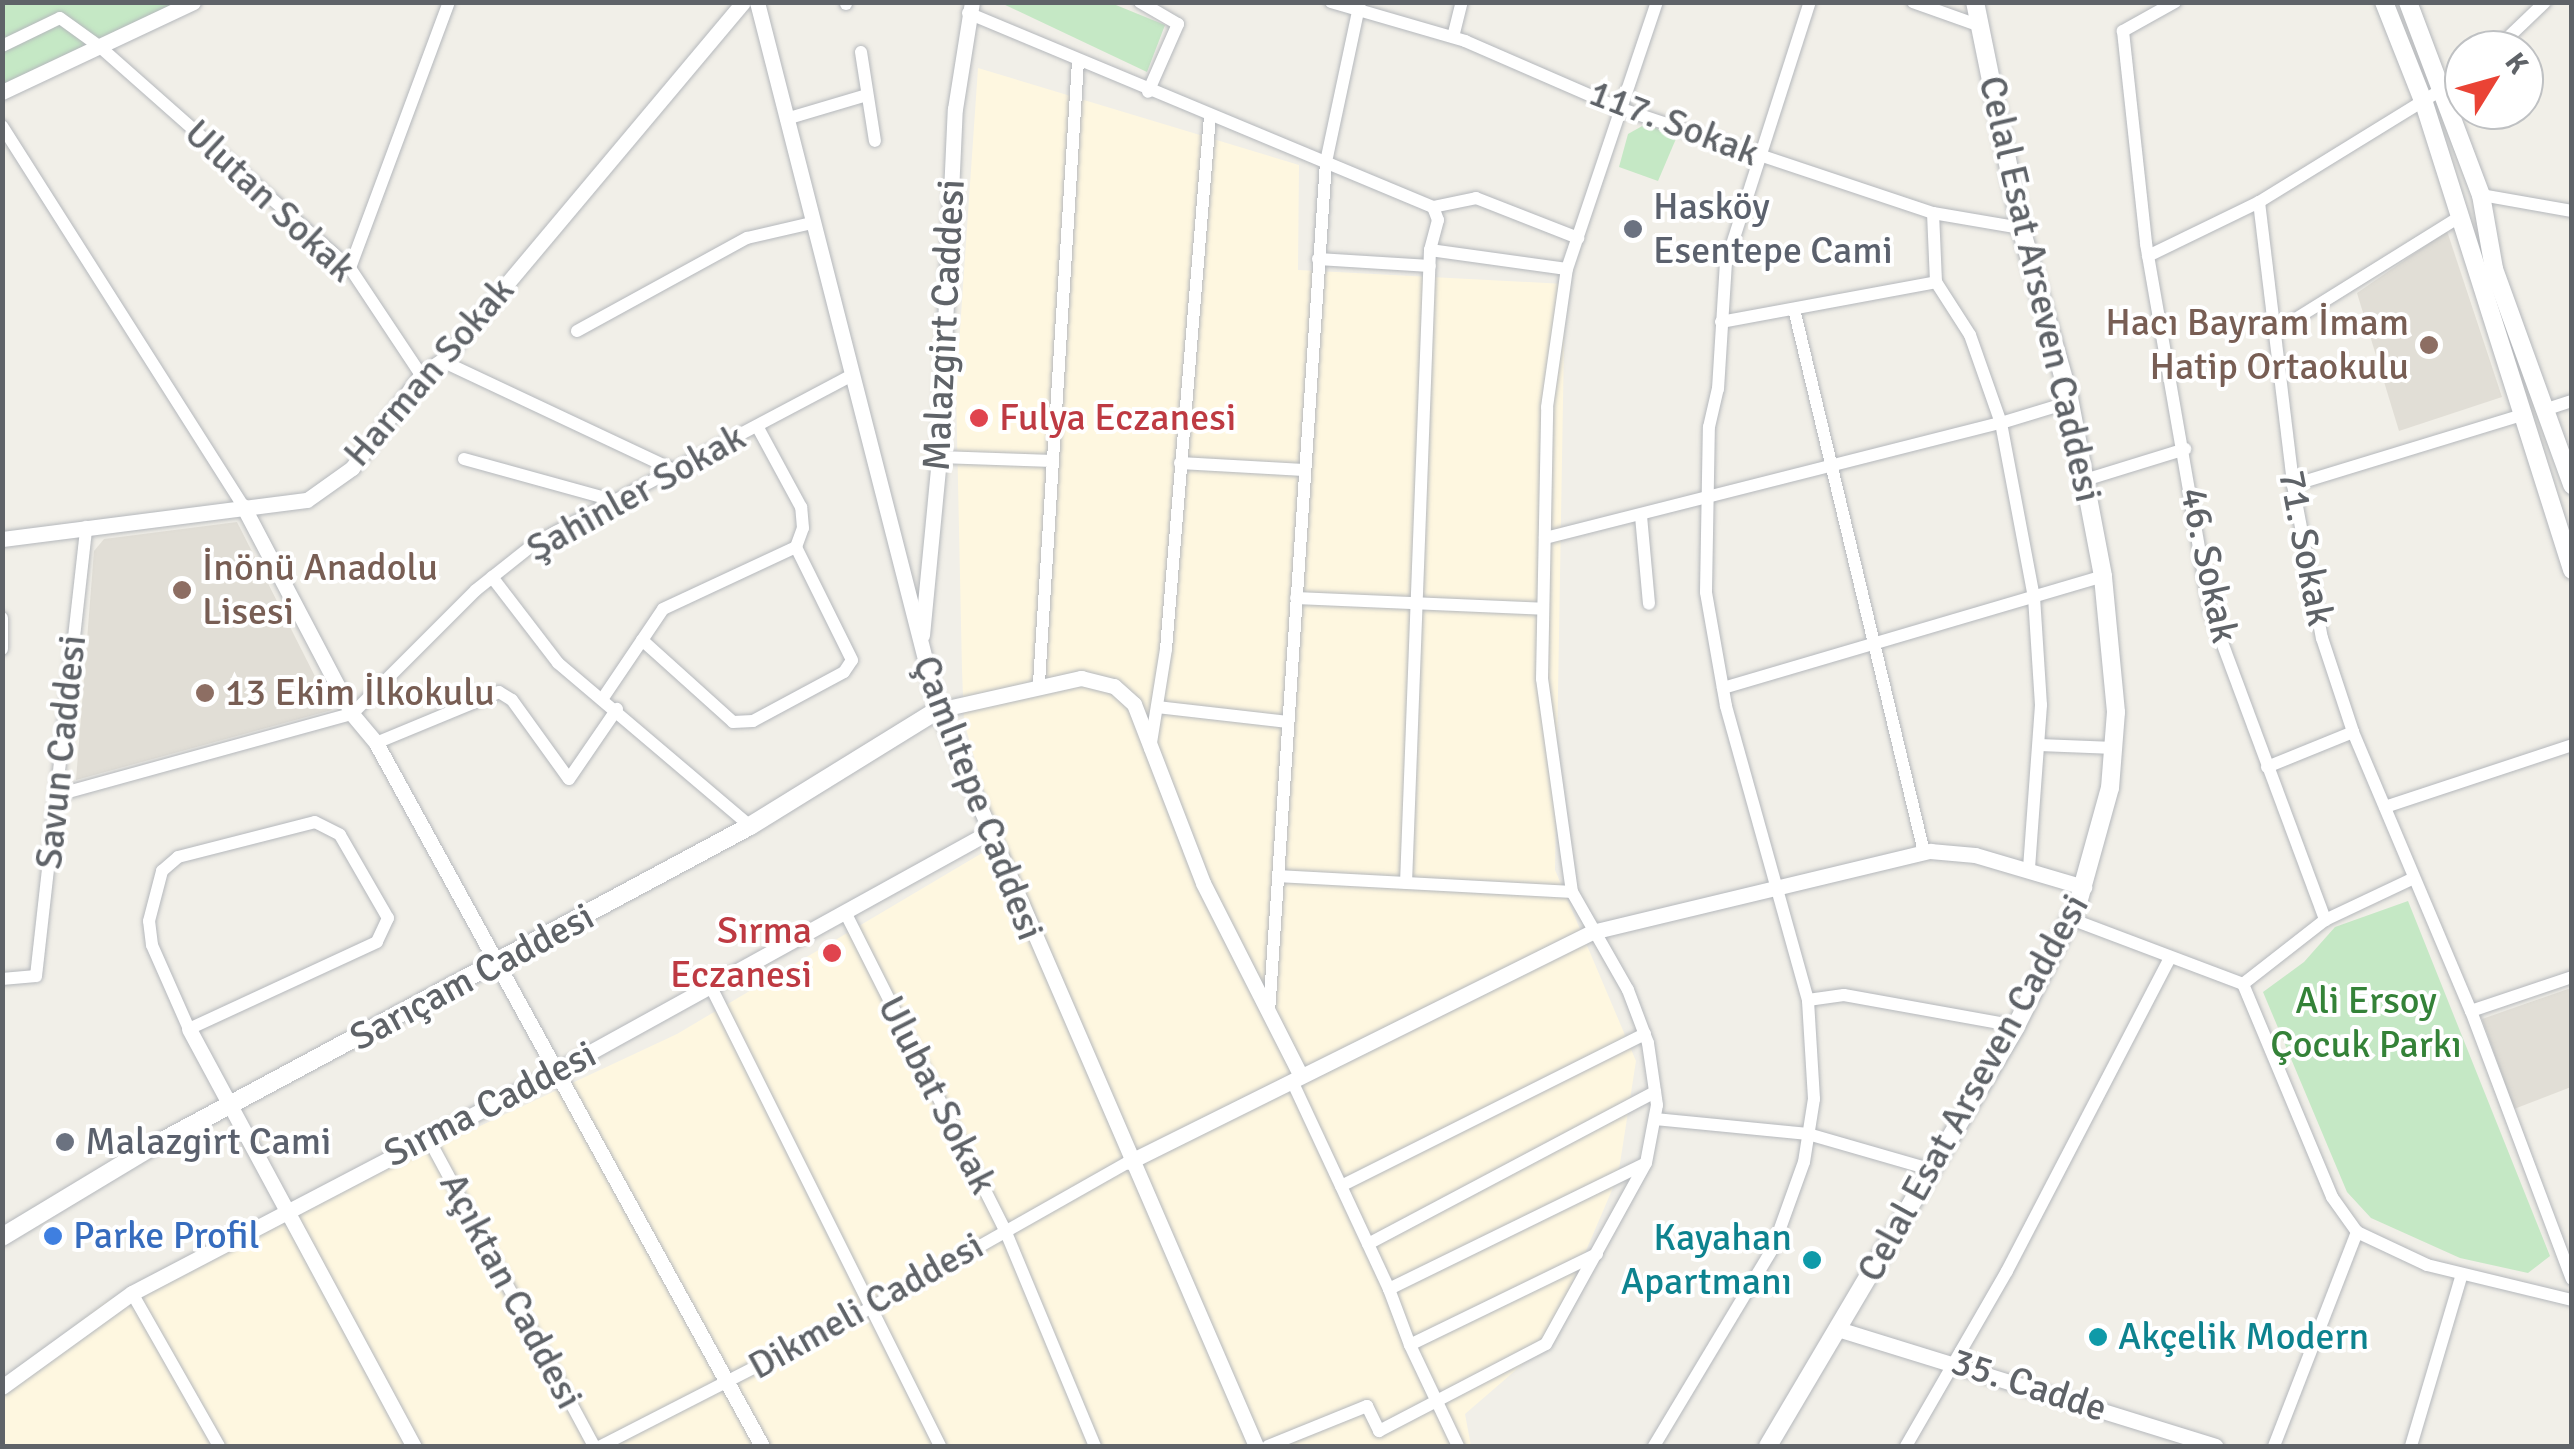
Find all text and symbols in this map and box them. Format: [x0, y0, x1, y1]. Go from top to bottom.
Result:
north arrow [2444, 30, 2544, 130]
text: K [2498, 46, 2535, 80]
street label: 117. Sokak [1583, 70, 1765, 176]
street label: Celal Esat Arseven Caddesi [1969, 72, 2111, 506]
street label: Ulutan Sokak [175, 110, 365, 292]
street label: Malazgirt Caddesi [914, 178, 974, 472]
place label: Hasköy Esentepe Cami [1653, 184, 1893, 274]
marker: Hasköy Esentepe Cami [1622, 218, 1644, 240]
street label: Harman Sokak [334, 268, 524, 476]
place label: Hacı Bayram İmam Hatip Ortaokulu [2105, 300, 2409, 389]
marker: Hacı Bayram İmam Hatip Ortaokulu [2418, 334, 2440, 356]
place label: Fulya Eczanesi [999, 395, 1236, 441]
marker: Fulya Eczanesi [968, 407, 990, 429]
street label: Şahinler Sokak [519, 414, 753, 572]
street label: 71. Sokak [2269, 466, 2343, 630]
street label: 46. Sokak [2170, 483, 2248, 647]
place label: İnönü Anadolu Lisesi [202, 545, 438, 634]
marker: İnönü Anadolu Lisesi [171, 579, 193, 601]
street label: Savun Caddesi [26, 633, 96, 871]
street label: Çamlıtepe Caddesi [903, 649, 1053, 947]
place label: 13 Ekim İlkokulu [225, 670, 495, 716]
marker: 13 Ekim İlkokulu [194, 682, 216, 704]
street label: Celal Esat Arseven Caddesi [1847, 886, 2099, 1290]
street label: Sarıçam Caddesi [342, 894, 602, 1060]
place label: Sırma Eczanesi [670, 908, 812, 998]
marker: Sırma Eczanesi [821, 942, 843, 964]
park label: Ali Ersoy Çocuk Parkı [2270, 978, 2462, 1068]
street label: Ulubat Sokak [868, 989, 1006, 1201]
street label: Sırma Caddesi [377, 1031, 603, 1177]
place label: Malazgirt Cami [85, 1119, 331, 1165]
marker: Malazgirt Cami [54, 1131, 76, 1153]
street label: Açıktan Caddesi [430, 1165, 592, 1417]
place label: Parke Profil [73, 1213, 260, 1259]
place label: Kayahan Apartmanı [1621, 1215, 1792, 1304]
street label: Dikmeli Caddesi [741, 1223, 991, 1389]
marker: Parke Profil [42, 1225, 64, 1247]
marker: Kayahan Apartmanı [1801, 1249, 1823, 1271]
place label: Akçelik Modern [2118, 1314, 2369, 1360]
marker: Akçelik Modern [2087, 1326, 2109, 1348]
street label: 35. Cadde [1946, 1339, 2112, 1431]

